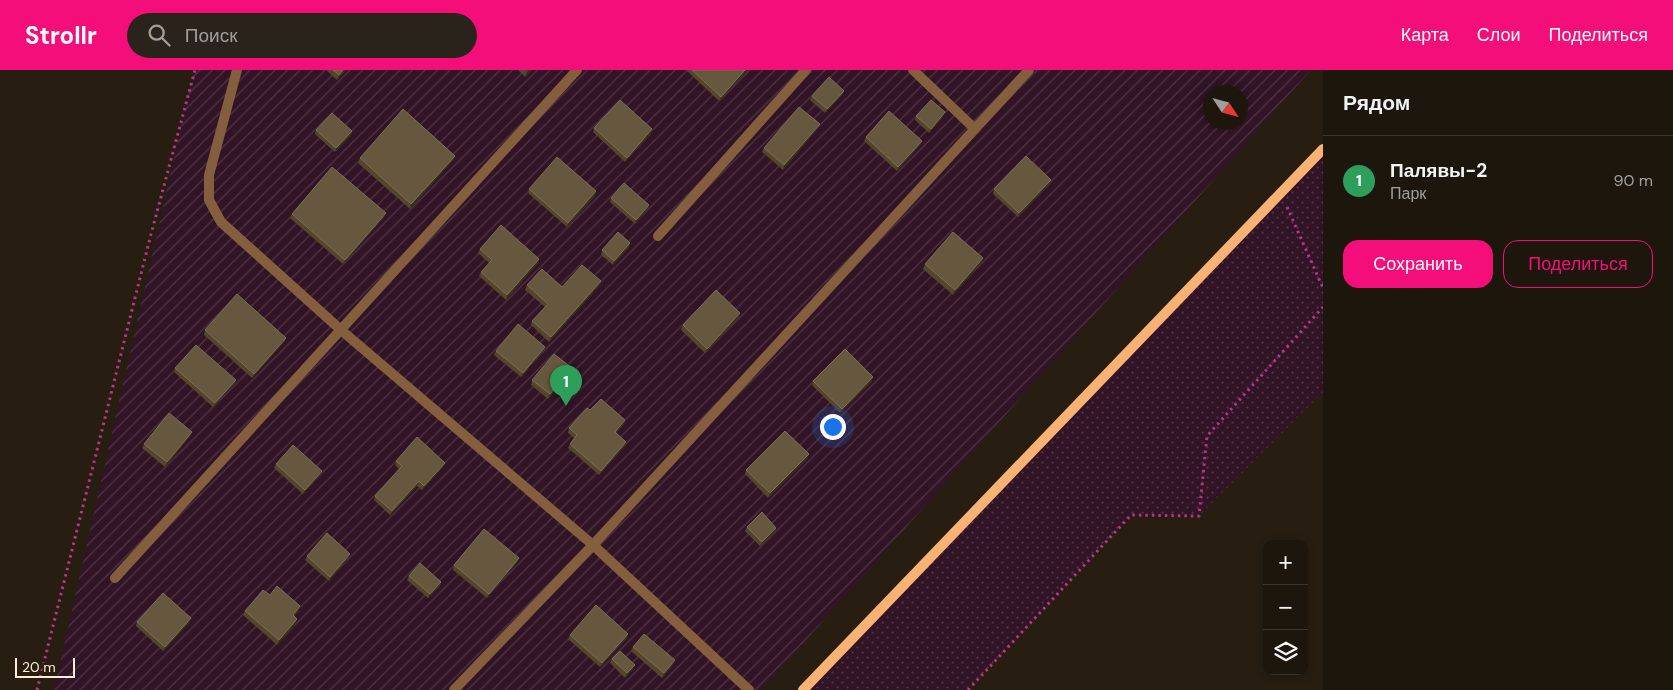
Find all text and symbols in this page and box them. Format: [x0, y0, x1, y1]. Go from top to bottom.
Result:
search box [127, 13, 477, 58]
text: Strollr [25, 20, 97, 51]
icon: search [145, 21, 173, 49]
text: Поиск [185, 23, 237, 48]
text: Карта [1401, 23, 1449, 47]
text: Слои [1477, 23, 1521, 47]
text: Поделиться [1549, 23, 1648, 47]
north arrow [1203, 85, 1248, 130]
text: Рядом [1343, 89, 1410, 117]
text: Палявы-2 [1390, 158, 1487, 183]
text: 1 [1356, 170, 1362, 191]
text: 90 m [1613, 170, 1653, 191]
text: Парк [1390, 183, 1426, 204]
button: Сохранить [1343, 240, 1493, 288]
button: Поделиться [1503, 240, 1653, 288]
pin: 1 [550, 365, 582, 406]
your location [820, 414, 846, 440]
map controls [1263, 540, 1308, 675]
button: + [1263, 540, 1308, 585]
button: − [1263, 585, 1308, 630]
button: layers [1263, 630, 1308, 675]
scale bar [15, 655, 75, 678]
text: 20 m [22, 658, 56, 676]

